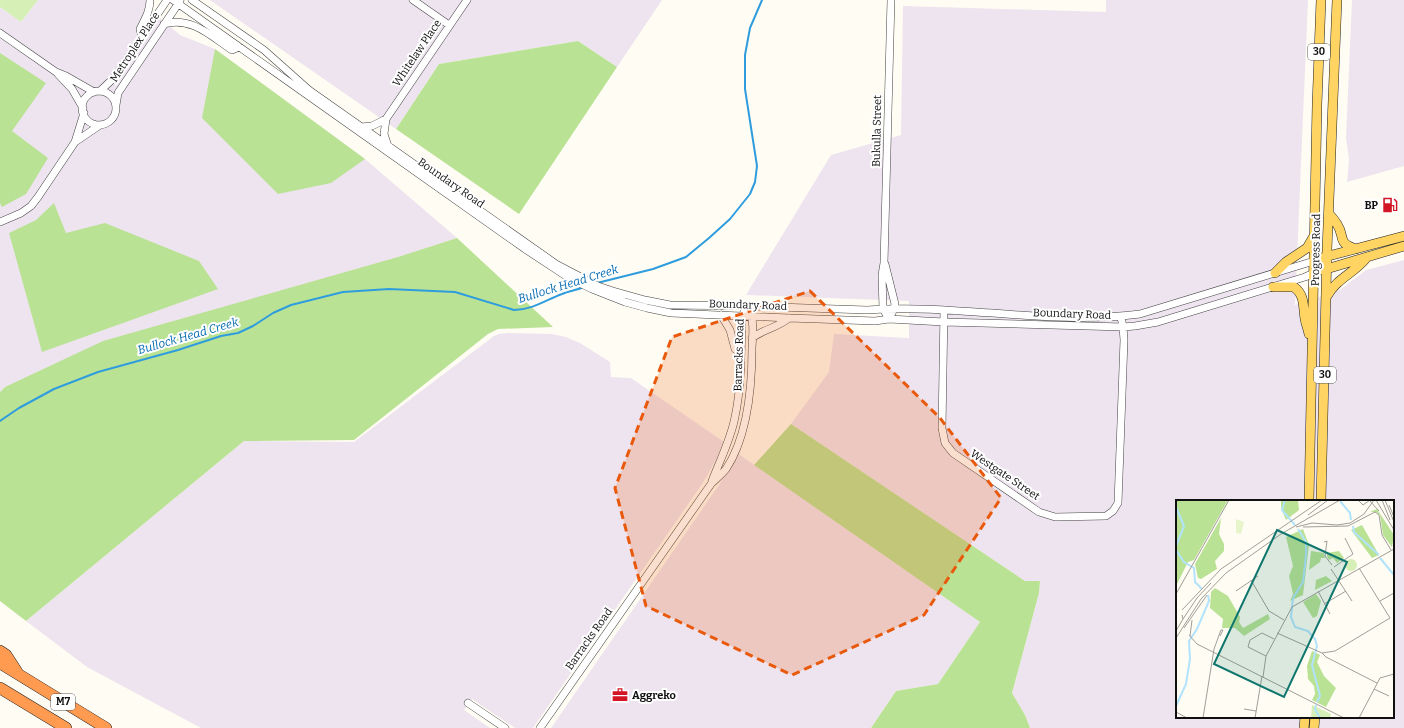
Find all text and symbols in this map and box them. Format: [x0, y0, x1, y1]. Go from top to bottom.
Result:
street label: Metroplex Place [107, 9, 163, 85]
street label: Whitelaw Place [390, 17, 444, 89]
road number: 30 [1308, 44, 1330, 60]
street label: Bukulla Street [870, 95, 884, 167]
street label: Boundary Road [415, 155, 487, 211]
fuel station icon: BP [1381, 196, 1399, 214]
place label: BP [1364, 199, 1378, 212]
street label: Progress Road [1309, 213, 1323, 286]
water label: Bullock Head Creek [516, 262, 620, 306]
street label: Boundary Road [709, 297, 788, 313]
street label: Boundary Road [1033, 306, 1112, 322]
water label: Bullock Head Creek [136, 315, 240, 357]
street label: Barracks Road [731, 318, 747, 392]
road number: 30 [1314, 367, 1336, 383]
street label: Westgate Street [968, 447, 1042, 503]
inset map [1176, 500, 1394, 718]
street label: Barracks Road [563, 605, 615, 673]
office icon: Aggreko [611, 686, 629, 704]
place label: Aggreko [632, 689, 676, 702]
road number: M7 [51, 694, 75, 710]

